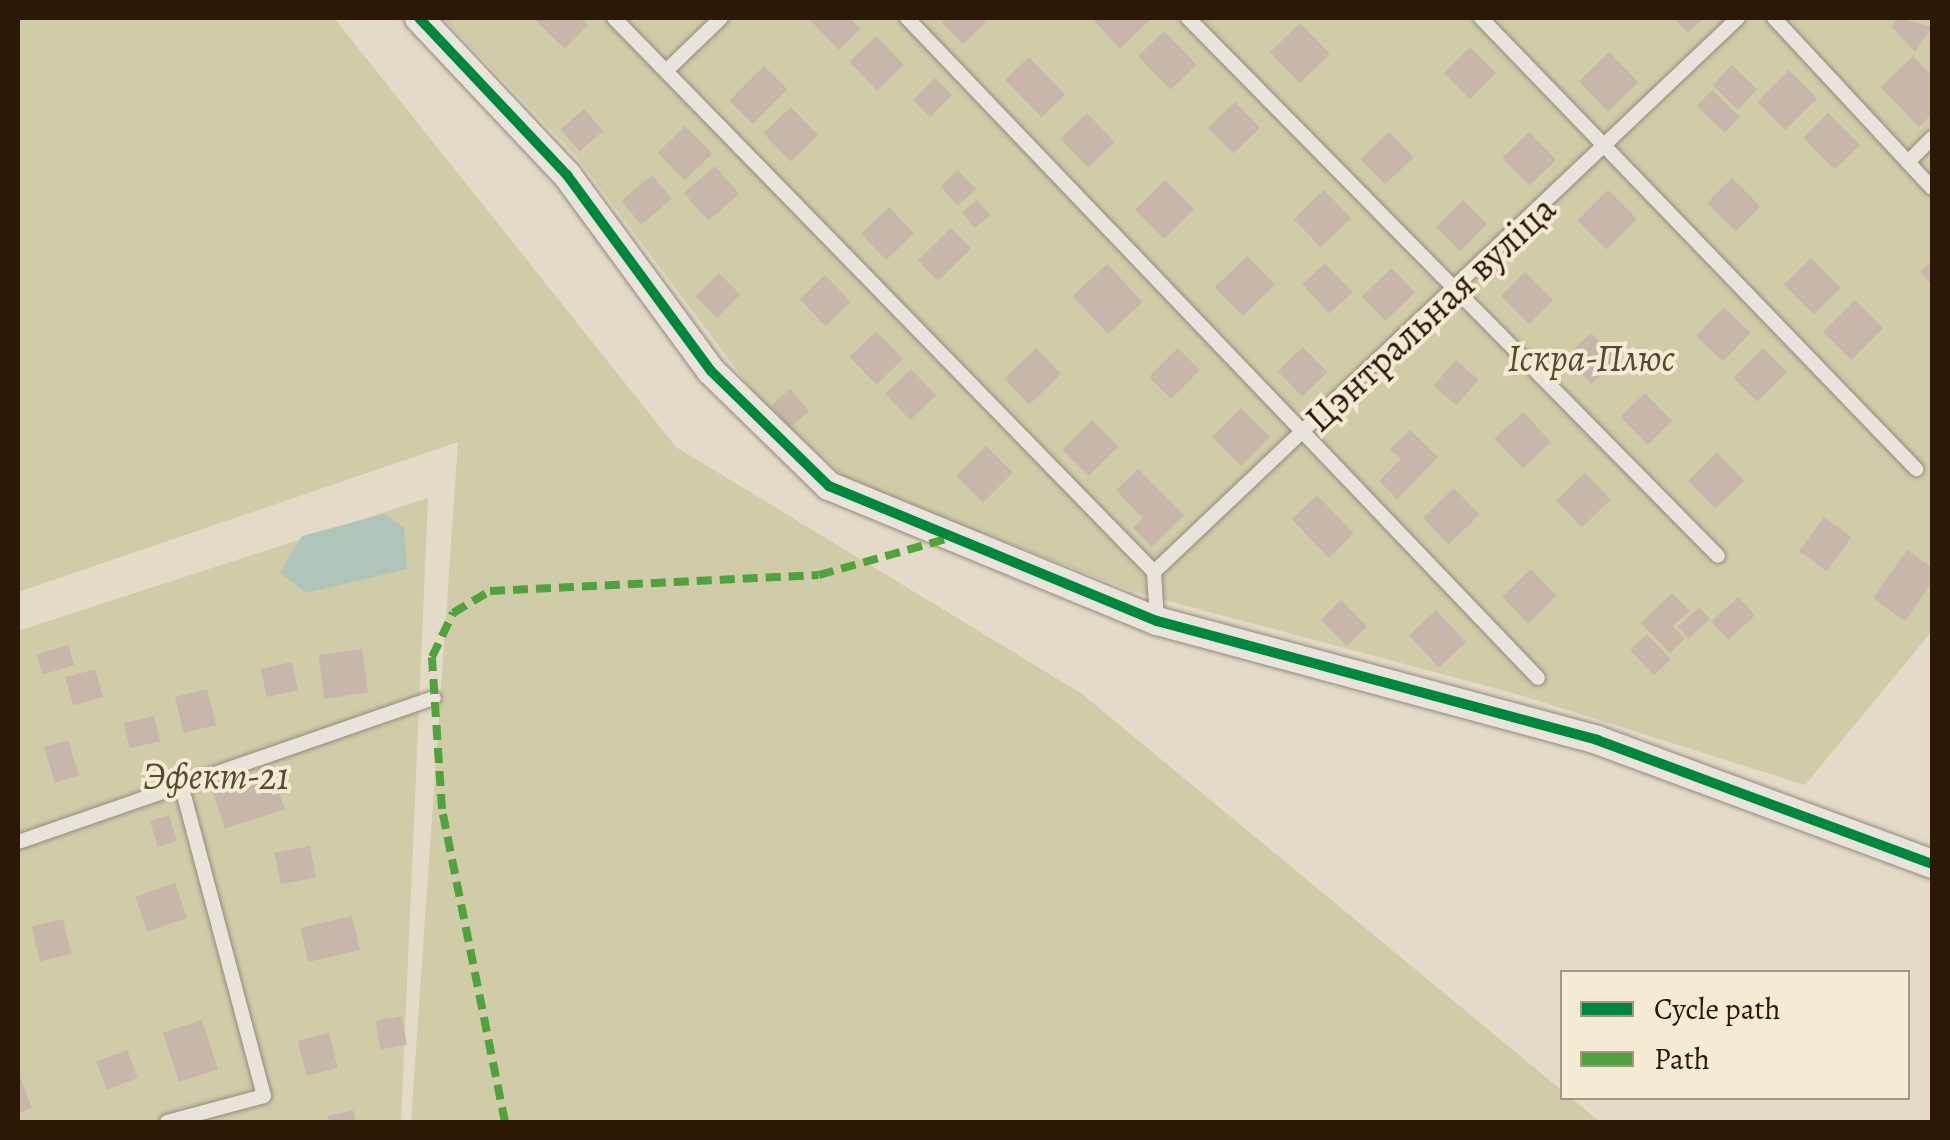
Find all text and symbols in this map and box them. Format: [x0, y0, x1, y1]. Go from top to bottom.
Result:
street label: Цэнтральная вуліца [1296, 186, 1566, 442]
park label: Іскра-Плюс [1507, 336, 1675, 382]
park label: Эфект-21 [143, 754, 289, 800]
legend [1560, 970, 1910, 1100]
text: Cycle path [1654, 989, 1781, 1029]
text: Path [1654, 1039, 1710, 1079]

